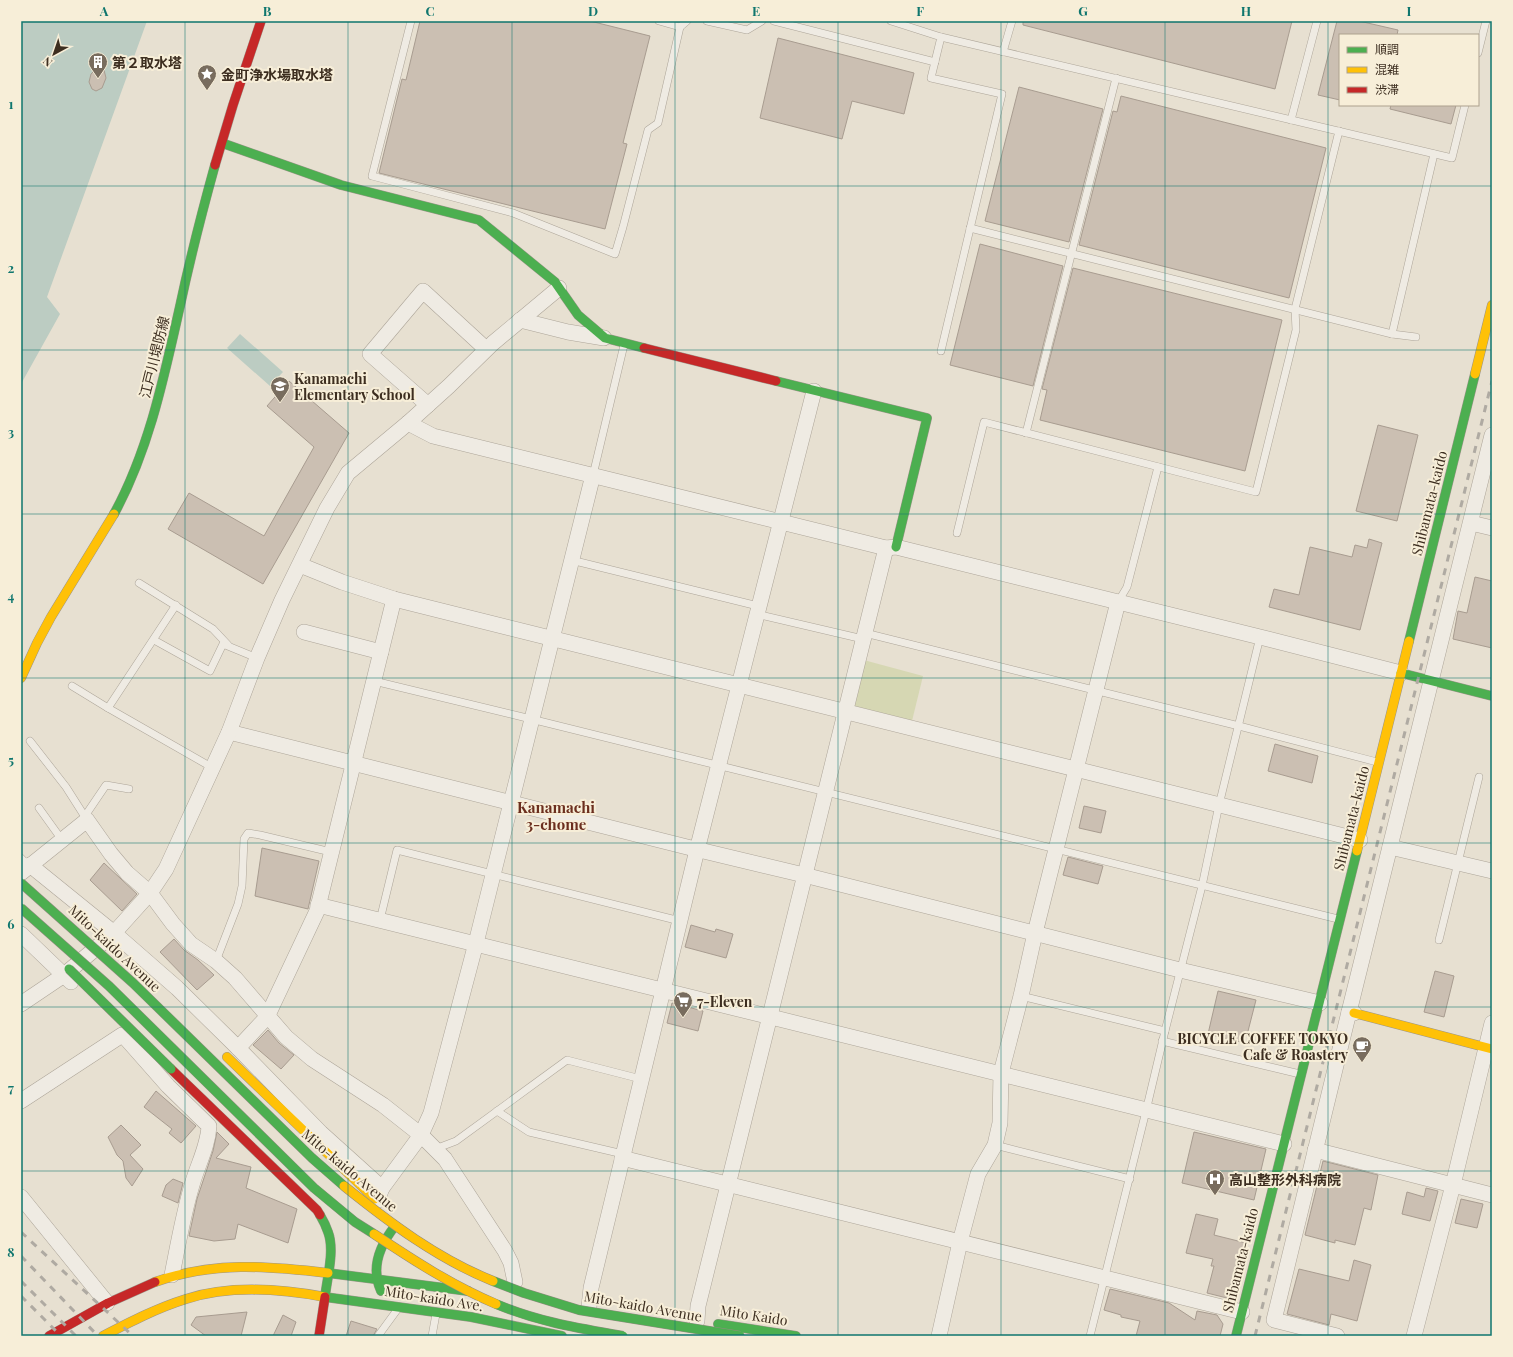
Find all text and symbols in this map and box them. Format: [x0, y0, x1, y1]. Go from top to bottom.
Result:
text: A [99, 2, 109, 19]
text: B [263, 2, 272, 19]
text: C [425, 2, 435, 19]
text: D [588, 2, 598, 19]
text: E [752, 2, 760, 19]
text: F [916, 2, 924, 19]
text: G [1078, 2, 1088, 19]
text: H [1241, 2, 1251, 19]
text: I [1407, 2, 1412, 19]
north arrow [34, 34, 74, 74]
legend [1339, 34, 1479, 106]
text: 順調 [1375, 41, 1399, 57]
building icon: 第２取水塔 [87, 51, 109, 79]
place label: 第２取水塔 [112, 53, 182, 72]
text: N [39, 54, 55, 70]
text: 混雑 [1375, 61, 1399, 77]
place icon: 金町浄水場取水塔 [196, 63, 218, 91]
place label: 金町浄水場取水塔 [221, 65, 333, 84]
text: 渋滞 [1375, 81, 1399, 97]
text: 1 [9, 95, 14, 112]
text: 2 [8, 259, 15, 276]
street label: 江戸川堤防線 [135, 314, 173, 400]
place label: Kanamachi Elementary School [294, 369, 415, 404]
school or university icon: Kanamachi Elementary School [269, 375, 291, 403]
text: 3 [8, 423, 14, 440]
street label: Shibamata-kaido [1407, 448, 1451, 557]
text: 4 [8, 587, 15, 604]
text: 5 [8, 751, 14, 768]
street label: Shibamata-kaido [1329, 763, 1373, 872]
district label: Kanamachi 3-chome [517, 797, 595, 834]
street label: Mito-kaido Avenue [65, 900, 165, 996]
text: 6 [7, 915, 15, 932]
supermarket icon: 7-Eleven [672, 990, 694, 1018]
place label: 7-Eleven [697, 992, 753, 1011]
place label: BICYCLE COFFEE TOKYO Cafe & Roastery [1177, 1029, 1349, 1064]
cafe icon: BICYCLE COFFEE TOKYO Cafe & Roastery [1351, 1035, 1373, 1063]
text: 7 [8, 1079, 14, 1096]
street label: Mito-kaido Avenue [298, 1124, 402, 1216]
hospital icon: 高山整形外科病院 [1204, 1168, 1226, 1196]
place label: 高山整形外科病院 [1229, 1170, 1341, 1189]
street label: Shibamata-kaido [1218, 1205, 1262, 1314]
text: 8 [7, 1243, 15, 1260]
street label: Mito-kaido Ave. [383, 1281, 485, 1315]
street label: Mito-kaido Avenue [582, 1286, 704, 1326]
street label: Mito Kaido [719, 1300, 790, 1330]

